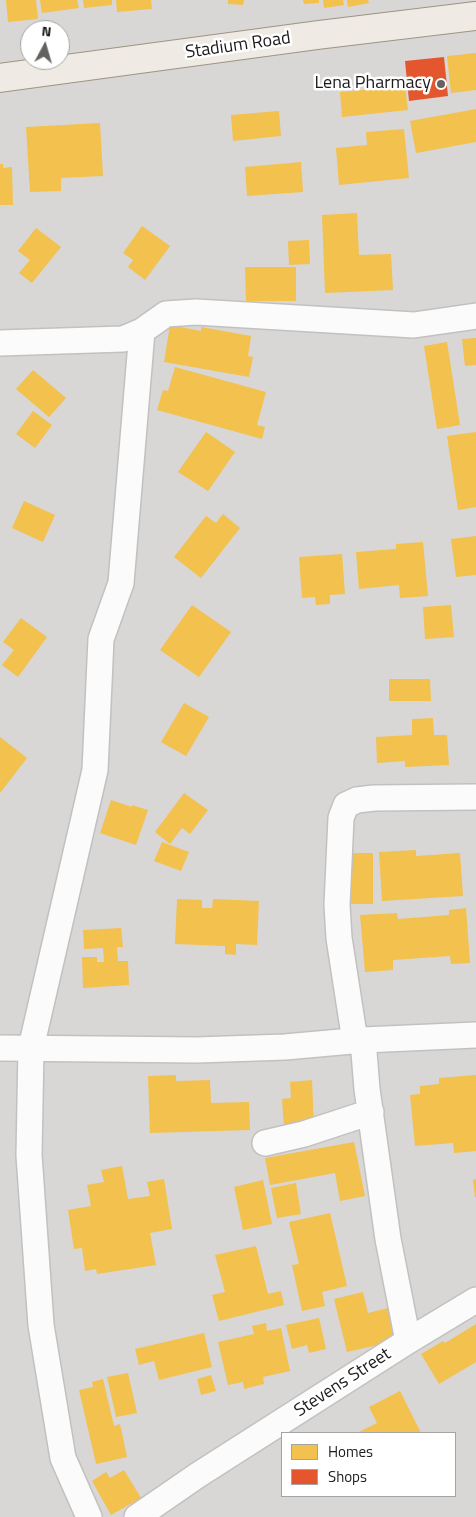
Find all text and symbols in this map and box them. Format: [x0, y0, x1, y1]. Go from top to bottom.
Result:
north arrow [20, 20, 70, 70]
text: N [41, 20, 52, 42]
street label: Stadium Road [184, 28, 292, 64]
place label: Lena Pharmacy [315, 73, 431, 95]
marker: Lena Pharmacy [435, 78, 447, 90]
street label: Stevens Street [291, 1344, 395, 1422]
legend [281, 1432, 456, 1497]
text: Homes [328, 1440, 373, 1463]
text: Shops [328, 1465, 367, 1488]

